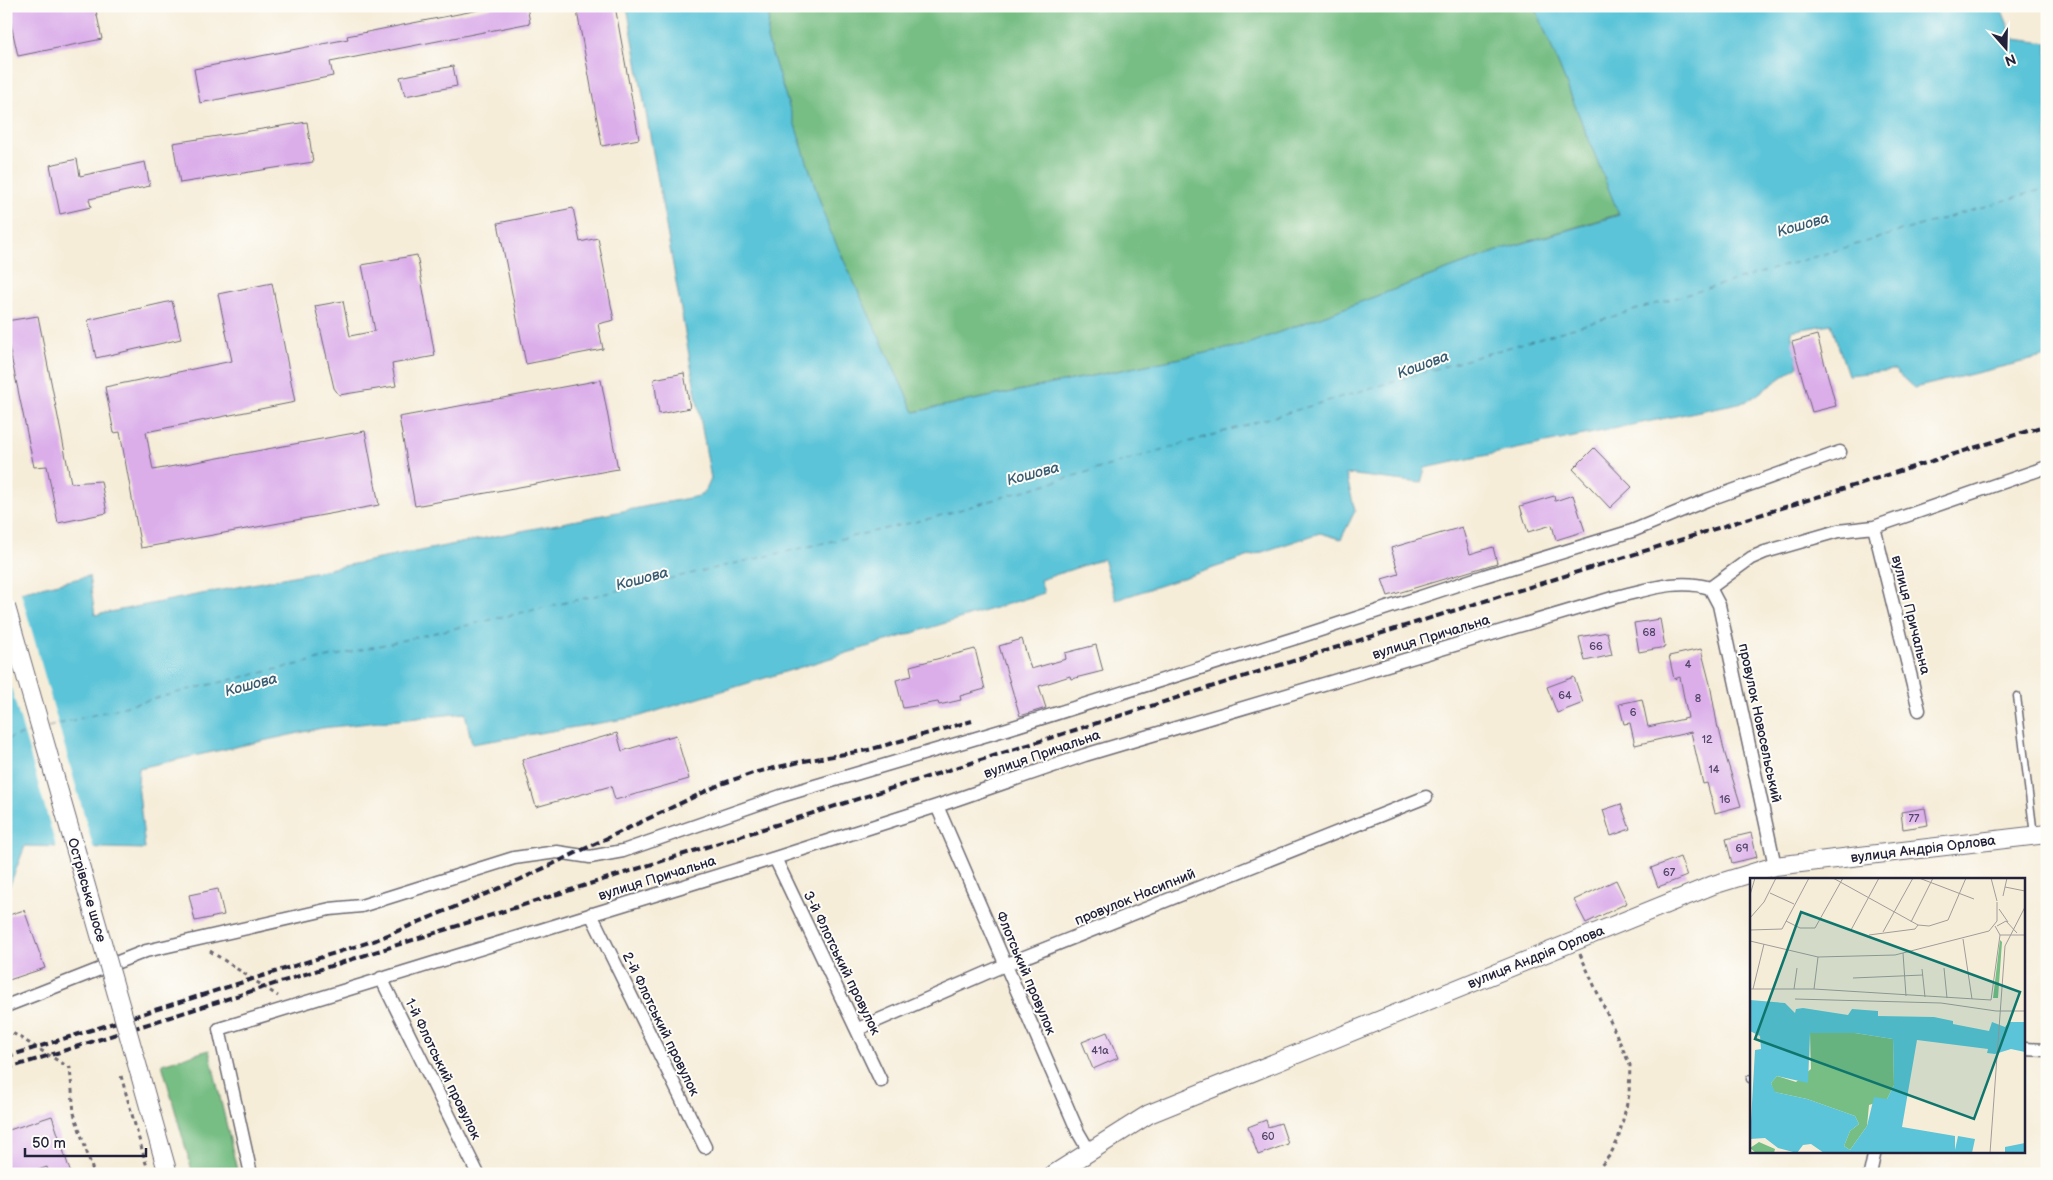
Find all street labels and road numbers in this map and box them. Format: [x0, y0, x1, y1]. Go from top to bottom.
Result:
street label: вулиця Причальна [1888, 554, 1934, 677]
street label: вулиця Причальна [1370, 611, 1493, 663]
street label: провулок Новосельський [1735, 642, 1785, 804]
street label: вулиця Причальна [981, 726, 1103, 782]
street label: вулиця Андрія Орлова [1850, 832, 1997, 866]
street label: Острівське шосе [64, 836, 110, 944]
street label: вулиця Причальна [596, 852, 719, 904]
street label: провулок Насипний [1072, 865, 1198, 929]
street label: 3-й Флотський провулок [800, 888, 885, 1038]
street label: Флотський провулок [992, 909, 1060, 1038]
street label: вулиця Андрія Орлова [1465, 922, 1607, 992]
street label: 2-й Флотський провулок [619, 949, 703, 1099]
street label: 1-й Флотський провулок [401, 996, 485, 1143]

